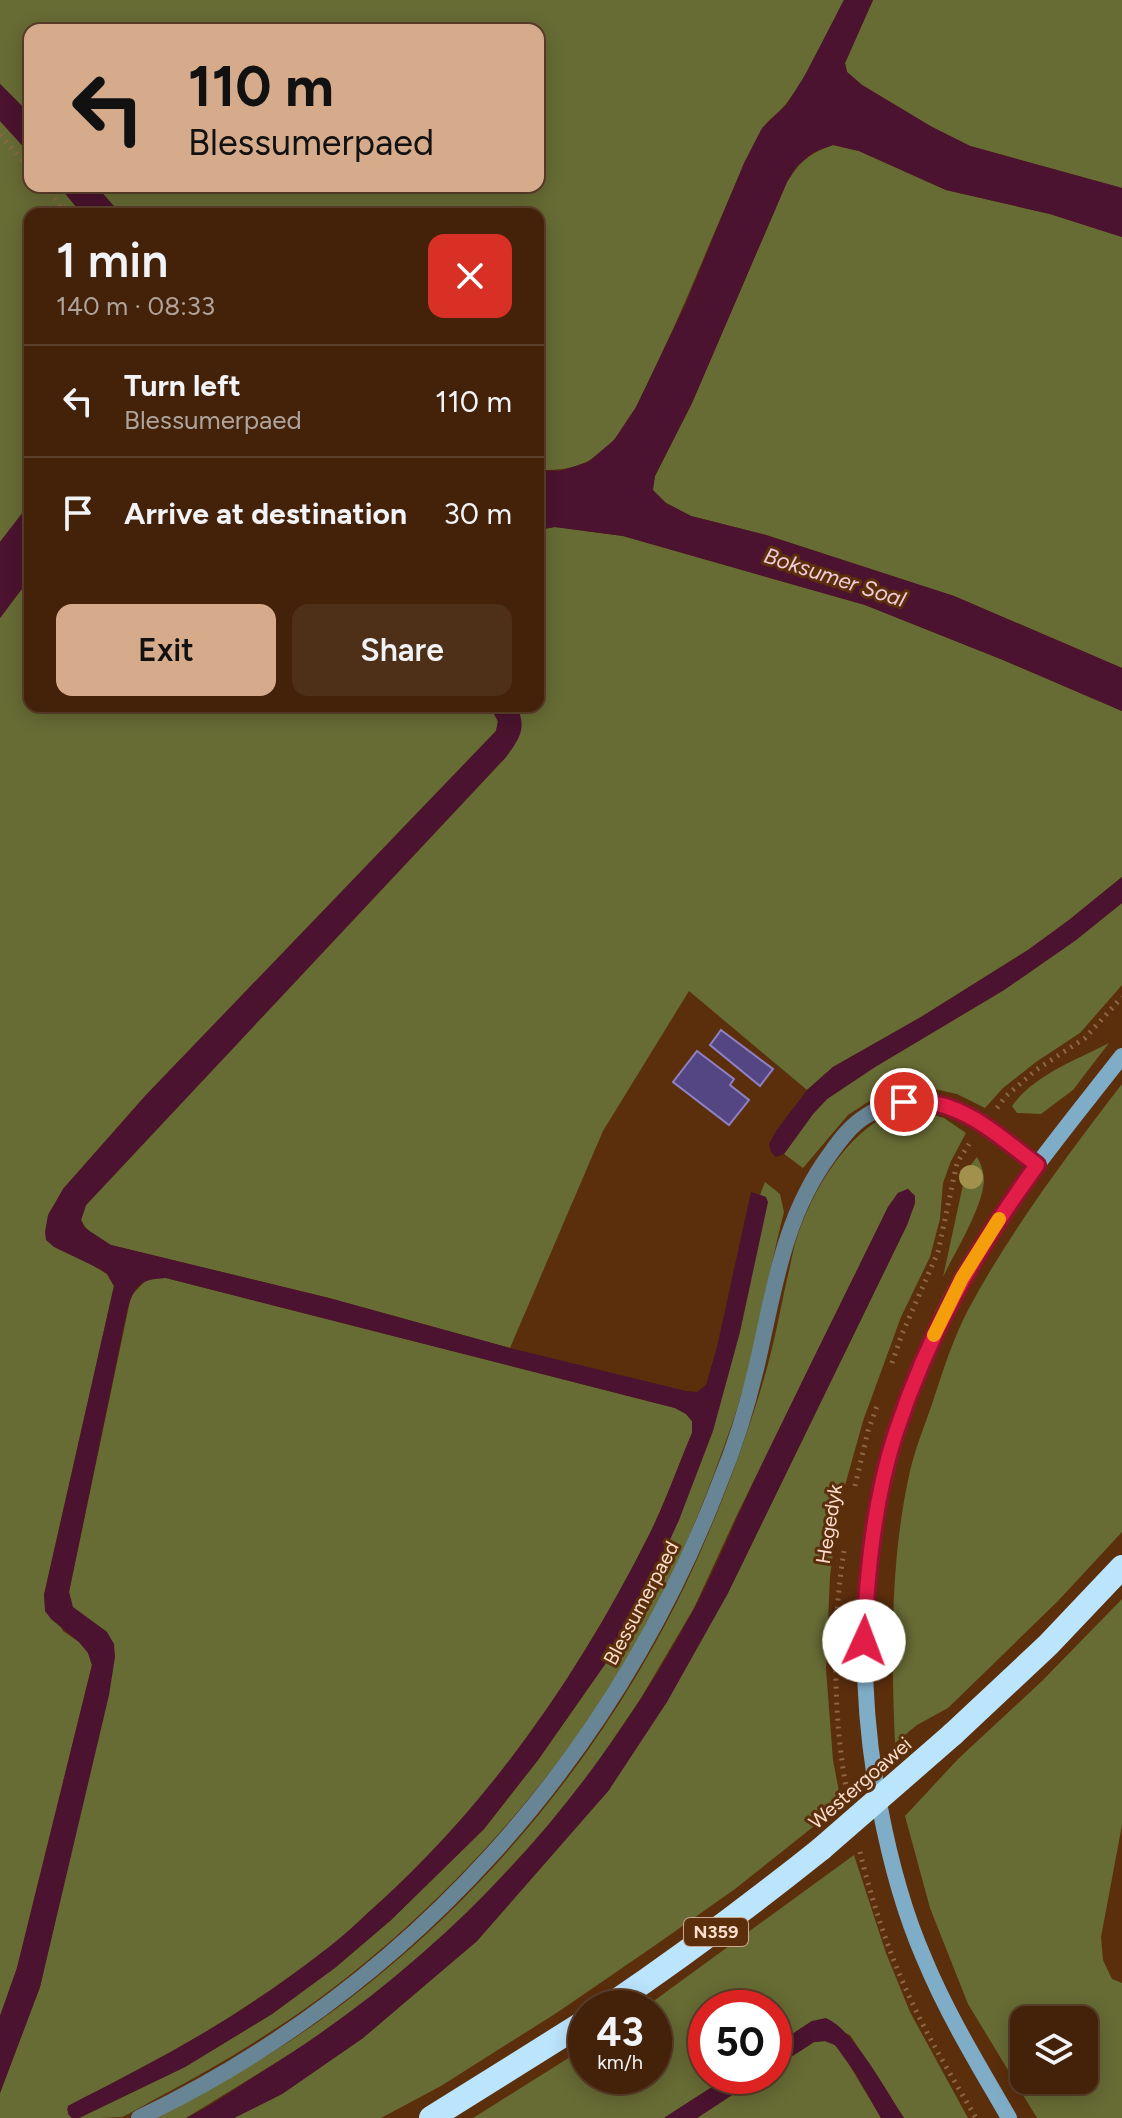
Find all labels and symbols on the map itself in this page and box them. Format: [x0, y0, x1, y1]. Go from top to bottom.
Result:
water label: Boksumer Soal [761, 542, 909, 613]
pin [870, 1068, 938, 1136]
street label: Hegedyk [811, 1482, 847, 1566]
street label: Blessumerpaed [598, 1537, 684, 1669]
position arrow [822, 1599, 906, 1683]
street label: Westergoawei [804, 1732, 916, 1834]
road number: N359 [684, 1918, 748, 1946]
speed limit sign: 50 [688, 1990, 792, 2094]

